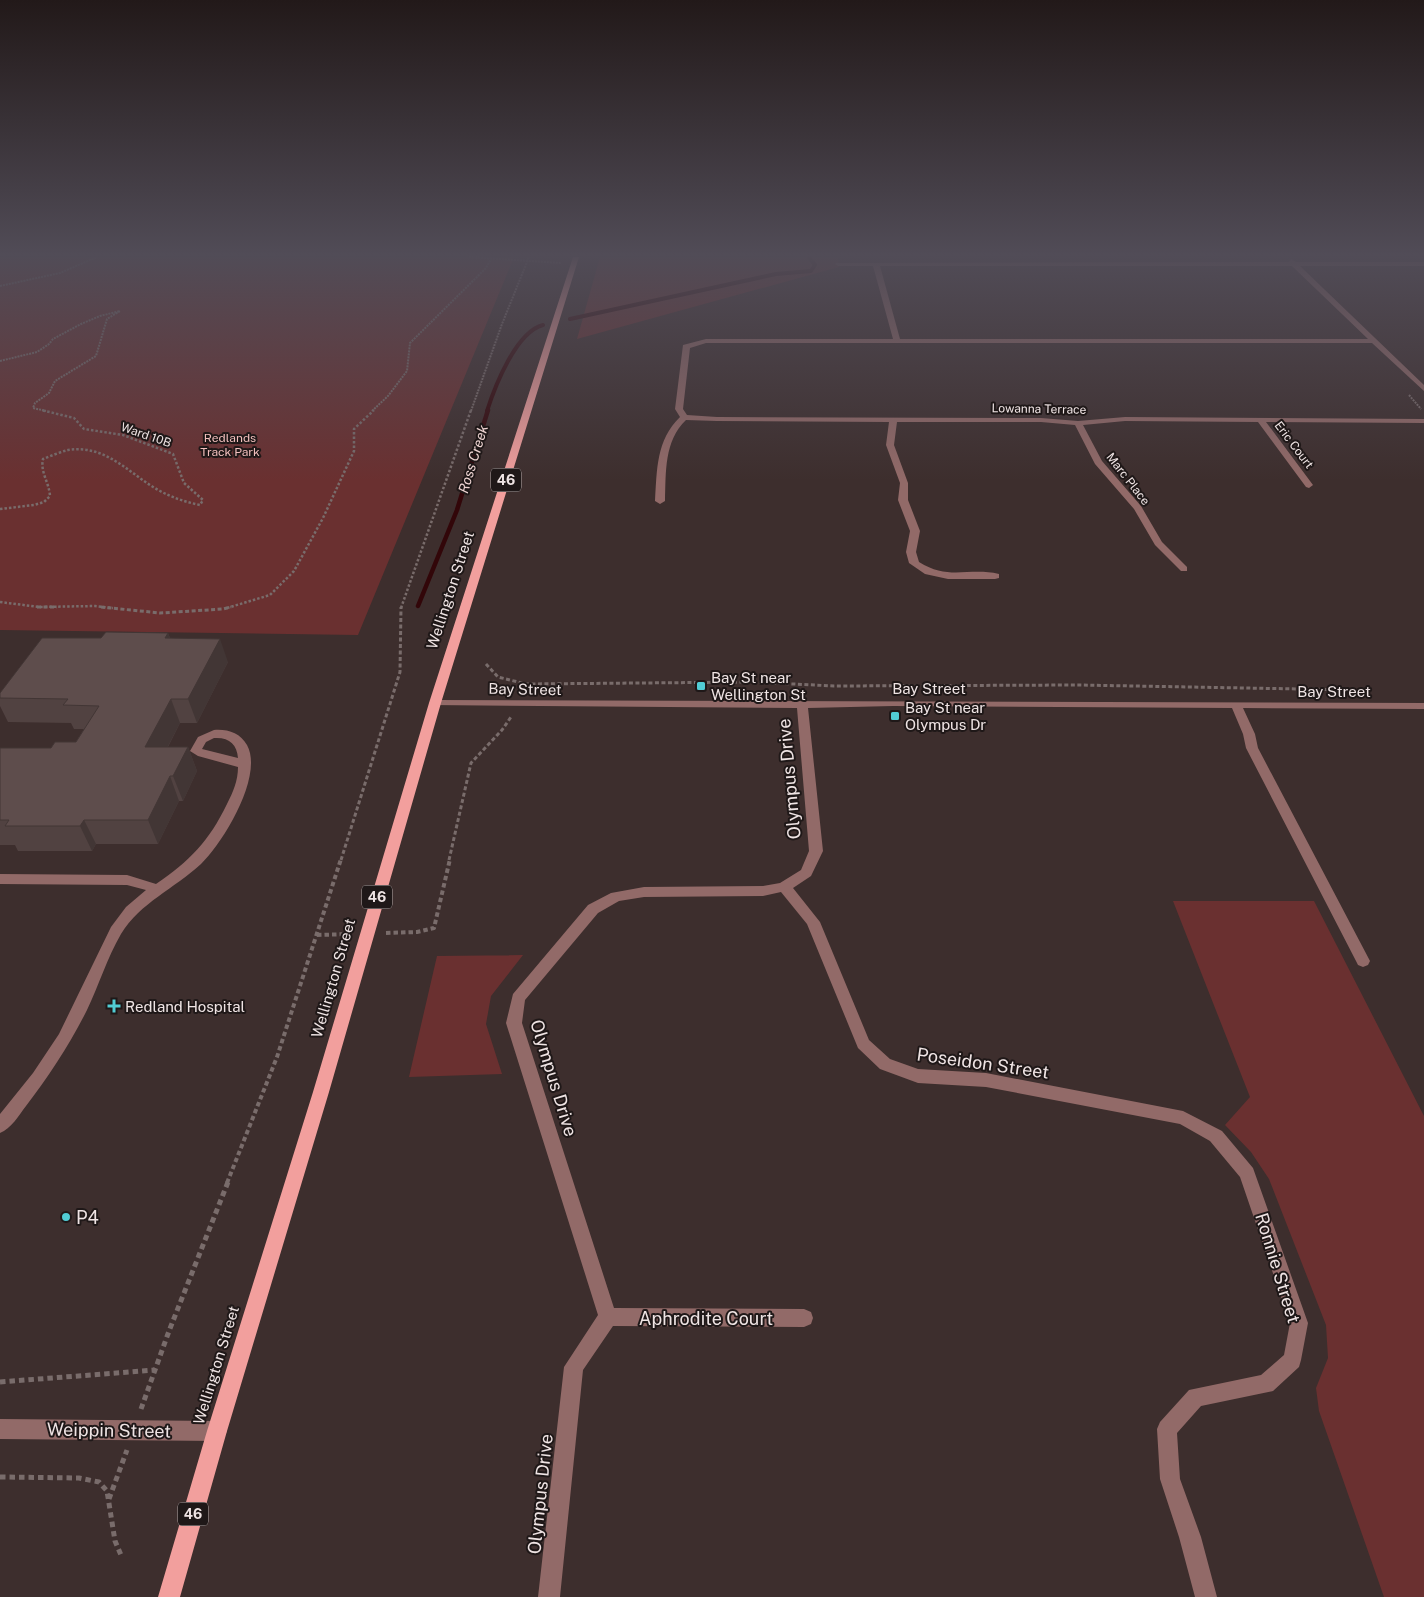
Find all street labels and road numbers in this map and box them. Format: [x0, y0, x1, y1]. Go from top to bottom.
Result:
street label: Lowanna Terrace [991, 401, 1087, 417]
street label: Eric Court [1272, 419, 1317, 472]
street label: Ward 10B [119, 420, 173, 450]
street label: Marc Place [1103, 450, 1153, 508]
road number: 46 [491, 468, 521, 492]
street label: Wellington Street [423, 529, 477, 651]
street label: Bay Street [488, 680, 562, 698]
street label: Bay Street [892, 680, 966, 697]
street label: Bay Street [1297, 683, 1371, 700]
street label: Olympus Drive [773, 718, 805, 840]
road number: 46 [362, 886, 392, 909]
street label: Wellington Street [308, 916, 358, 1039]
street label: Olympus Drive [526, 1017, 582, 1139]
street label: Poseidon Street [915, 1043, 1051, 1083]
street label: Ronnie Street [1251, 1210, 1305, 1326]
street label: Wellington Street [190, 1304, 242, 1426]
street label: Aphrodite Court [639, 1308, 773, 1329]
street label: Weippin Street [47, 1418, 171, 1442]
street label: Olympus Drive [523, 1433, 557, 1555]
road number: 46 [178, 1502, 208, 1526]

